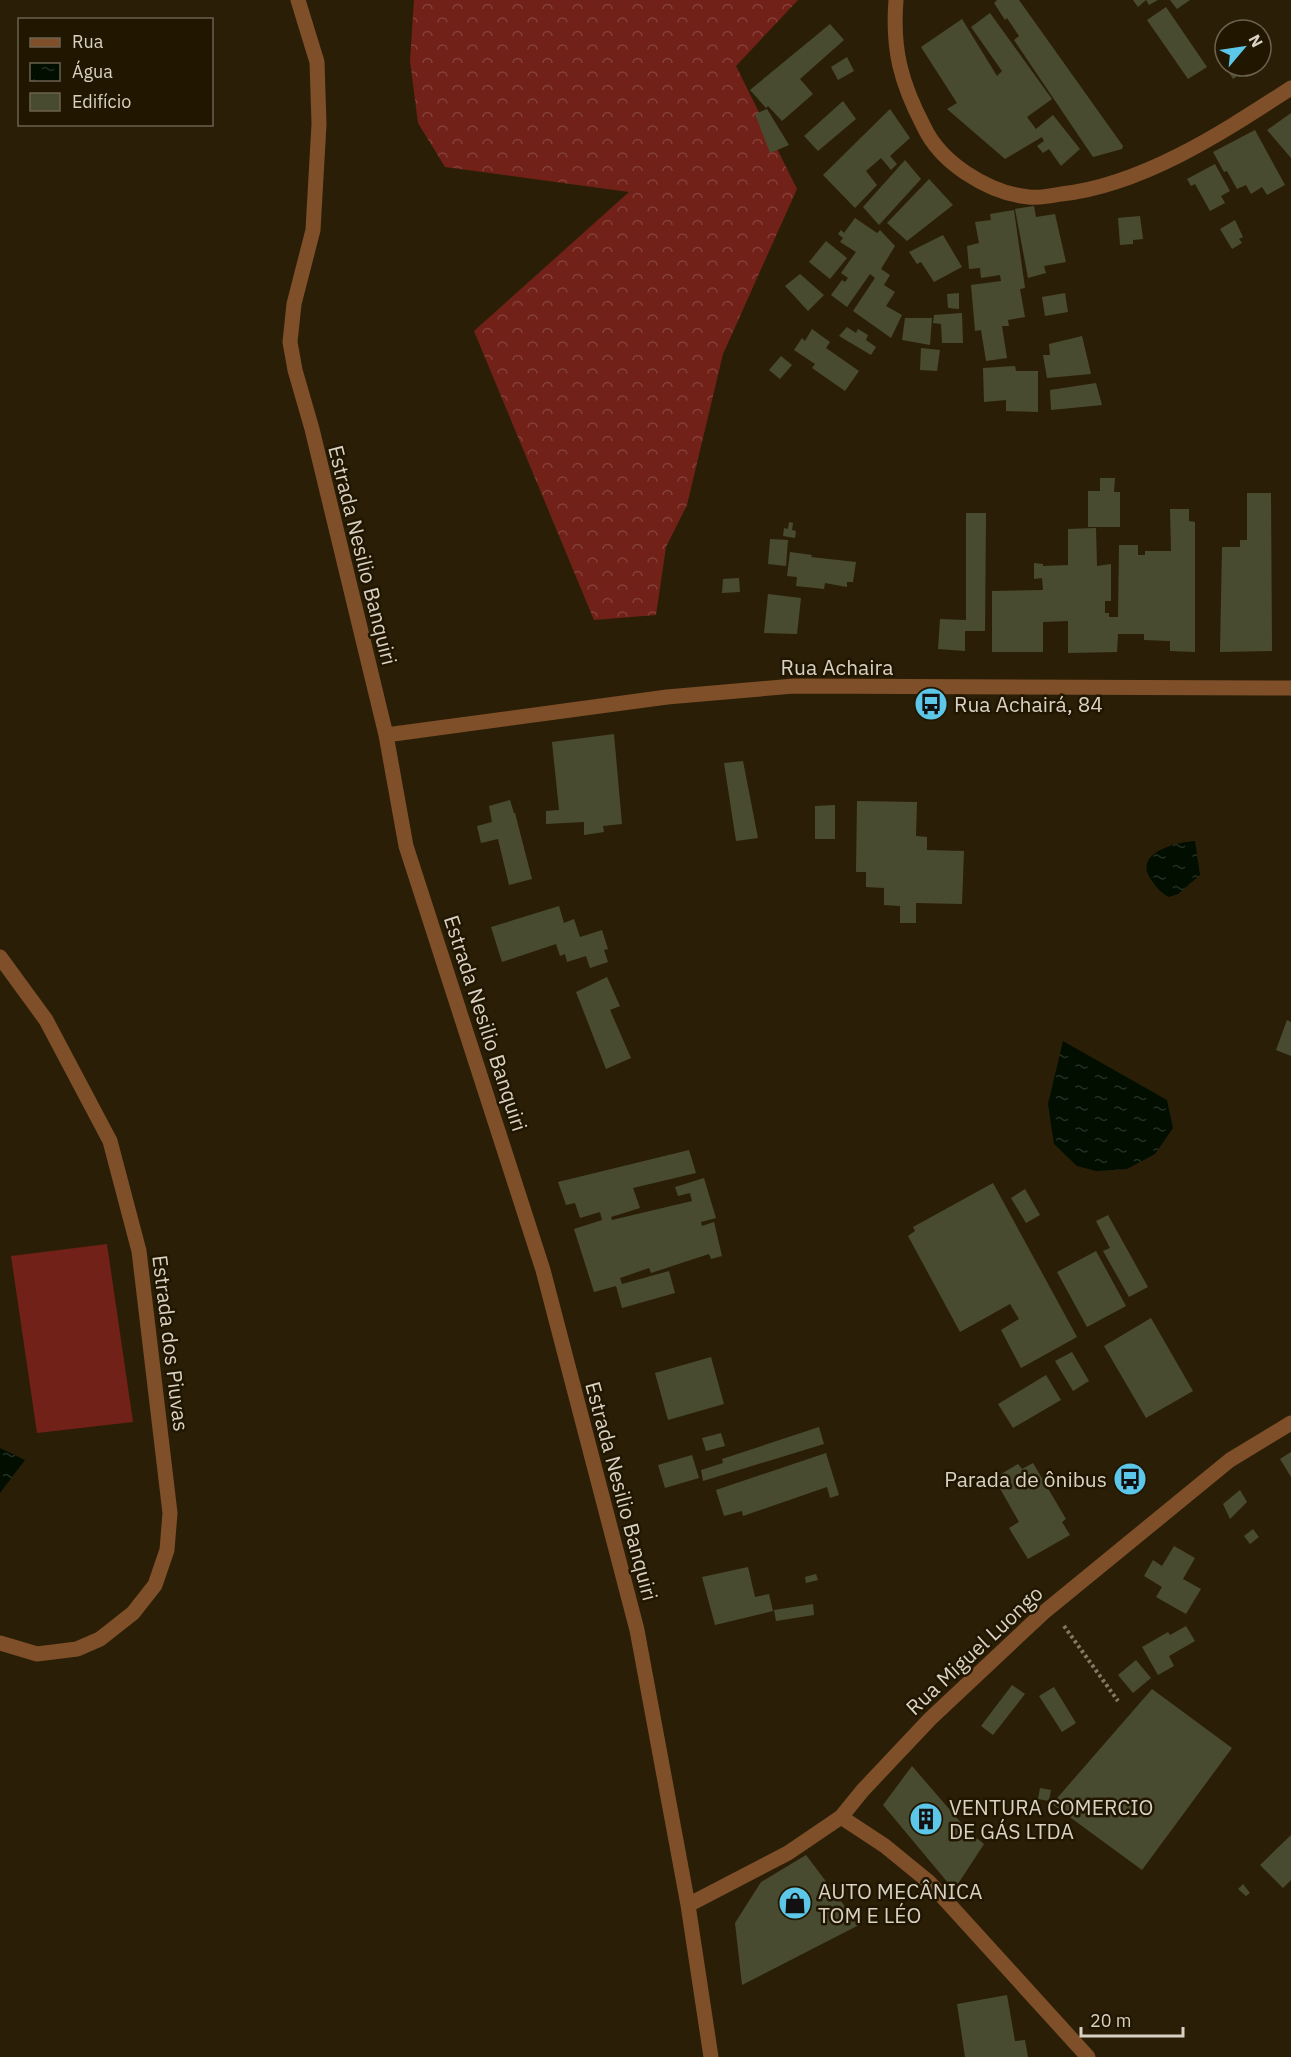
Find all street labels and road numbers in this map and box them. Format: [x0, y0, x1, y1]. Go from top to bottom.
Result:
street label: Estrada Nesilio Banquiri [322, 442, 404, 668]
street label: Rua Achaira [781, 653, 893, 681]
street label: Estrada Nesilio Banquiri [438, 911, 534, 1135]
street label: Estrada dos Piuvas [146, 1253, 196, 1433]
street label: Estrada Nesilio Banquiri [579, 1378, 665, 1604]
street label: Rua Miguel Luongo [899, 1579, 1049, 1721]

